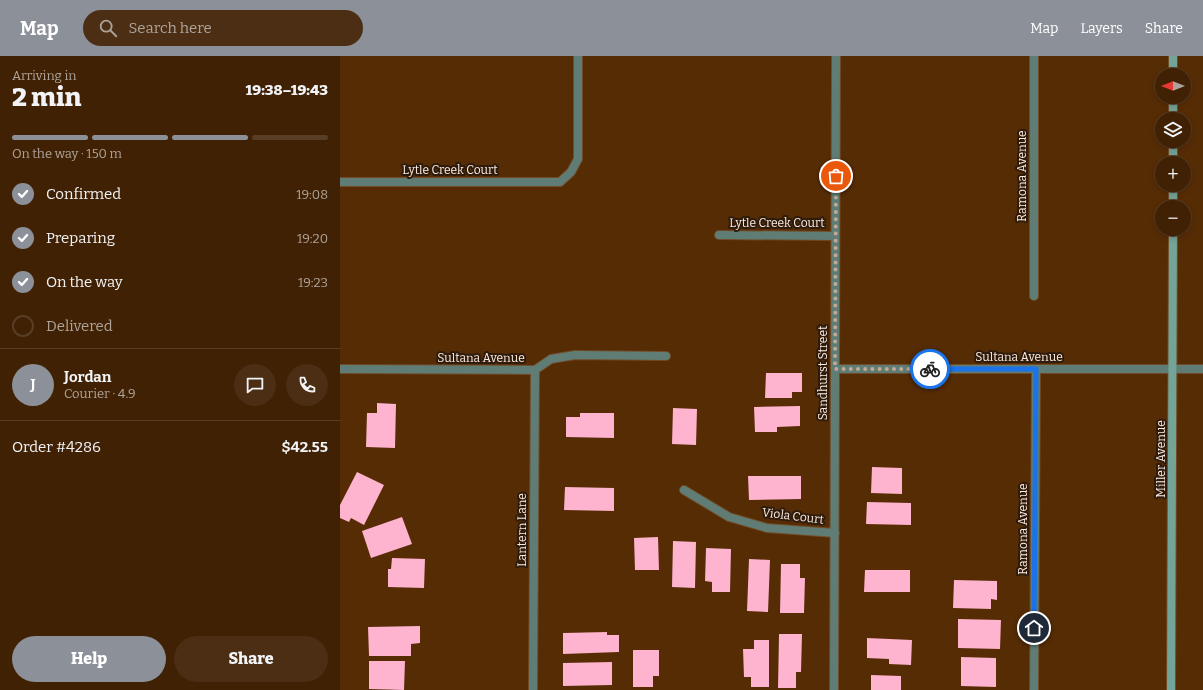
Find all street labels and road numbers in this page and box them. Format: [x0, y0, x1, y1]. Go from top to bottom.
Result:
street label: Ramona Avenue [1015, 130, 1029, 222]
street label: Lytle Creek Court [402, 163, 498, 177]
street label: Lytle Creek Court [729, 216, 825, 230]
street label: Sandhurst Street [816, 325, 830, 420]
street label: Sultana Avenue [975, 350, 1063, 364]
street label: Sultana Avenue [437, 351, 525, 365]
street label: Miller Avenue [1154, 420, 1168, 498]
street label: Ramona Avenue [1016, 483, 1030, 575]
street label: Lantern Lane [515, 493, 529, 567]
street label: Viola Court [761, 505, 825, 527]

